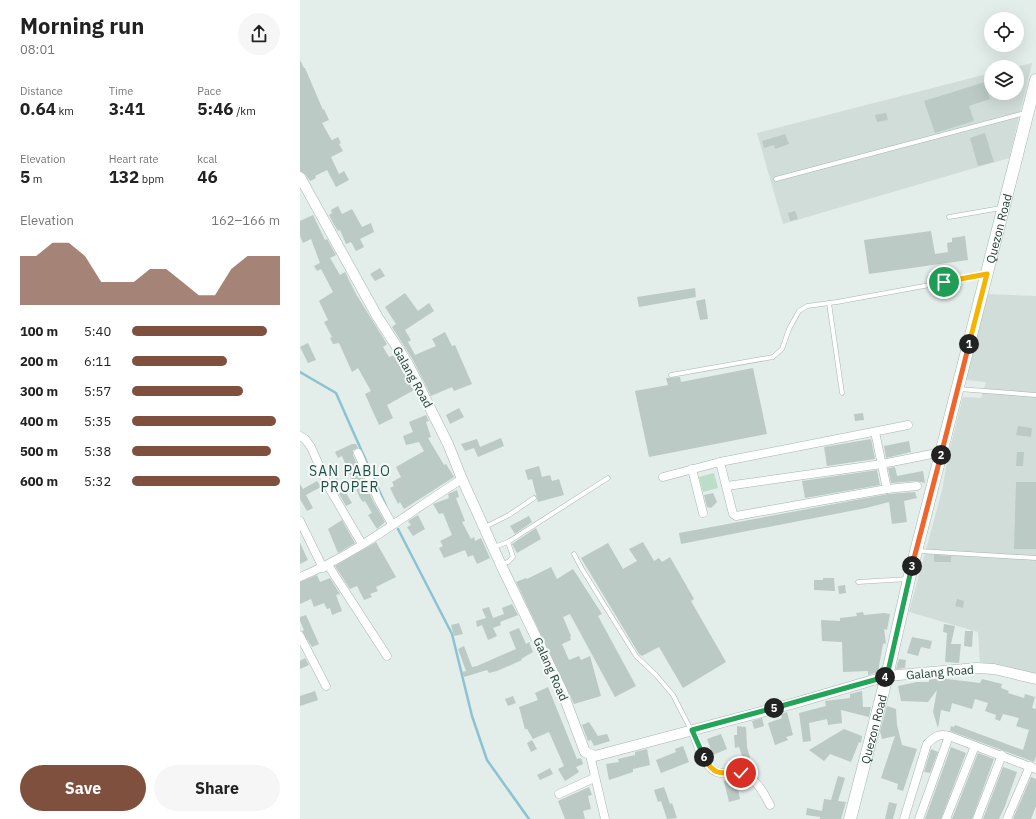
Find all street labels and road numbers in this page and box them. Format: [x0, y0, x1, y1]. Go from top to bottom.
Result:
street label: Quezon Road [982, 192, 1014, 265]
street label: Galang Road [390, 344, 436, 410]
street label: Galang Road [530, 635, 572, 703]
street label: Galang Road [905, 662, 975, 682]
street label: Quezon Road [857, 693, 889, 765]

